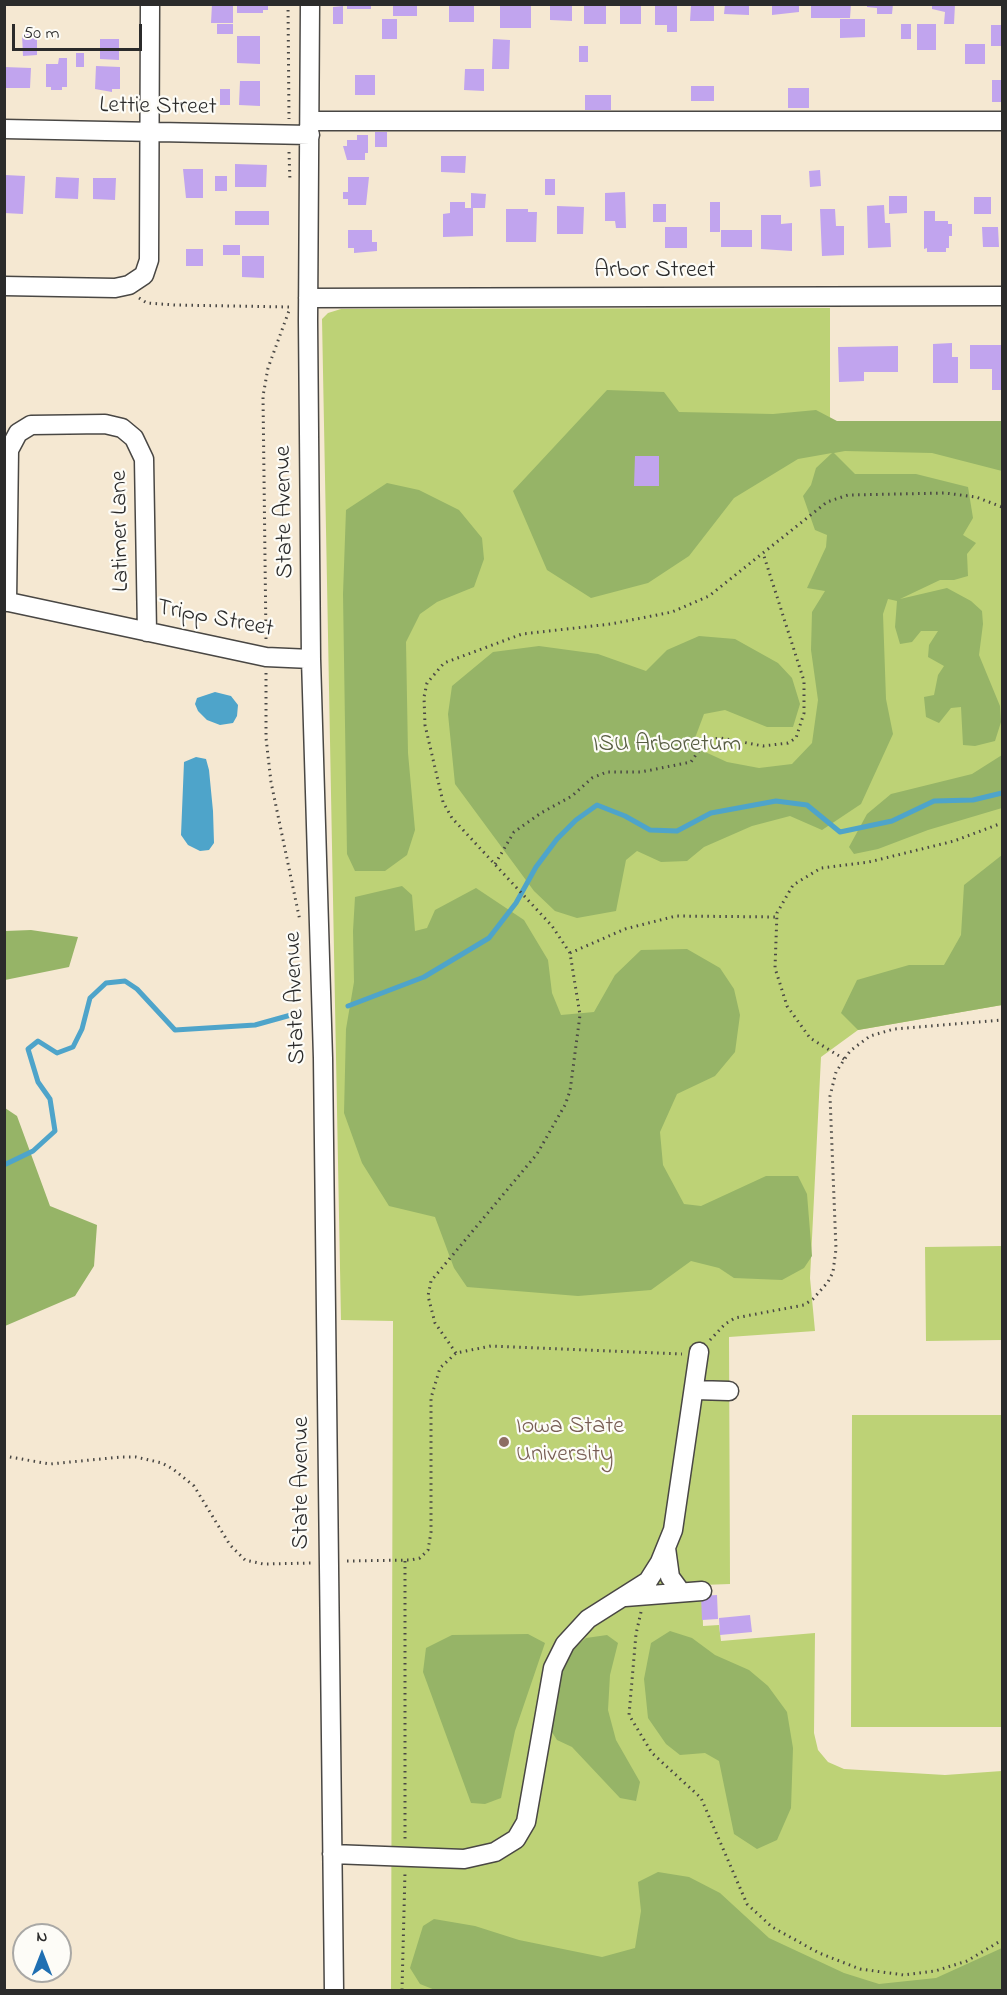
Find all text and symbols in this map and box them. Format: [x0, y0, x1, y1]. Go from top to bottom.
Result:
scale bar [15, 12, 146, 50]
text: 50 m [23, 21, 60, 47]
street label: Lettie Street [99, 93, 217, 123]
street label: Arbor Street [594, 258, 716, 286]
street label: State Avenue [270, 445, 302, 579]
street label: Latimer Lane [107, 470, 137, 592]
street label: Tripp Street [154, 595, 276, 645]
park label: ISU Arboretum [593, 732, 741, 760]
street label: State Avenue [280, 931, 314, 1065]
place label: Iowa State University [516, 1414, 624, 1470]
street label: State Avenue [289, 1416, 317, 1550]
marker: Iowa State University [497, 1435, 511, 1449]
north arrow [12, 1923, 72, 1983]
text: N [37, 1925, 47, 1949]

